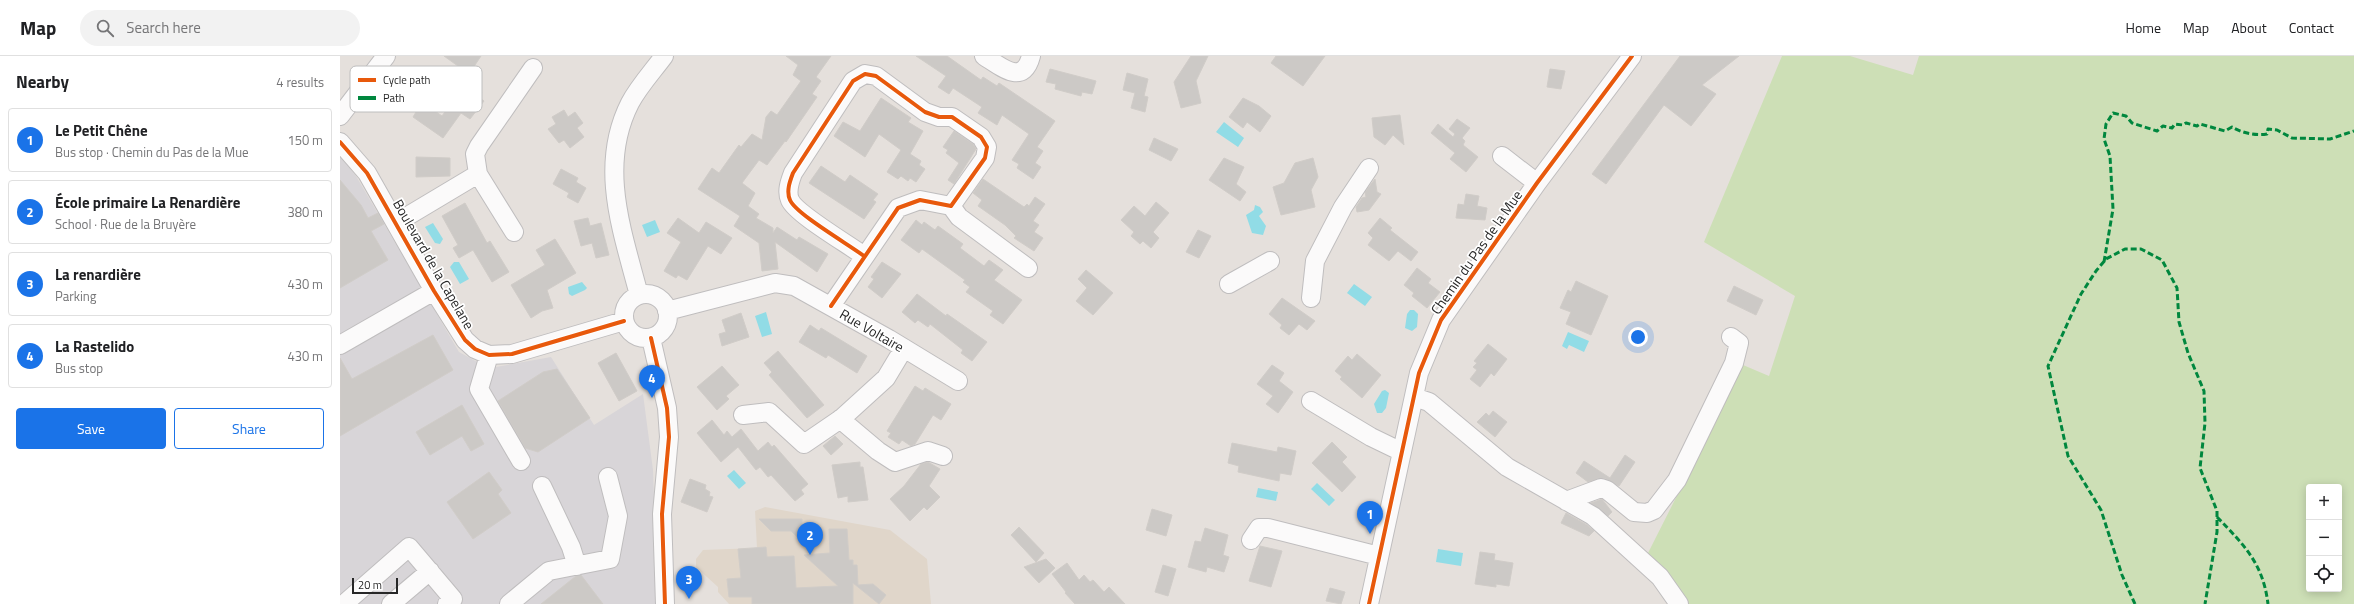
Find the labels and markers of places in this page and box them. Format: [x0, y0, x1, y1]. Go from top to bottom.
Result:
pin: 4 [639, 365, 665, 398]
pin: 1 [1357, 501, 1383, 534]
pin: 2 [797, 522, 823, 555]
pin: 3 [676, 566, 702, 599]

